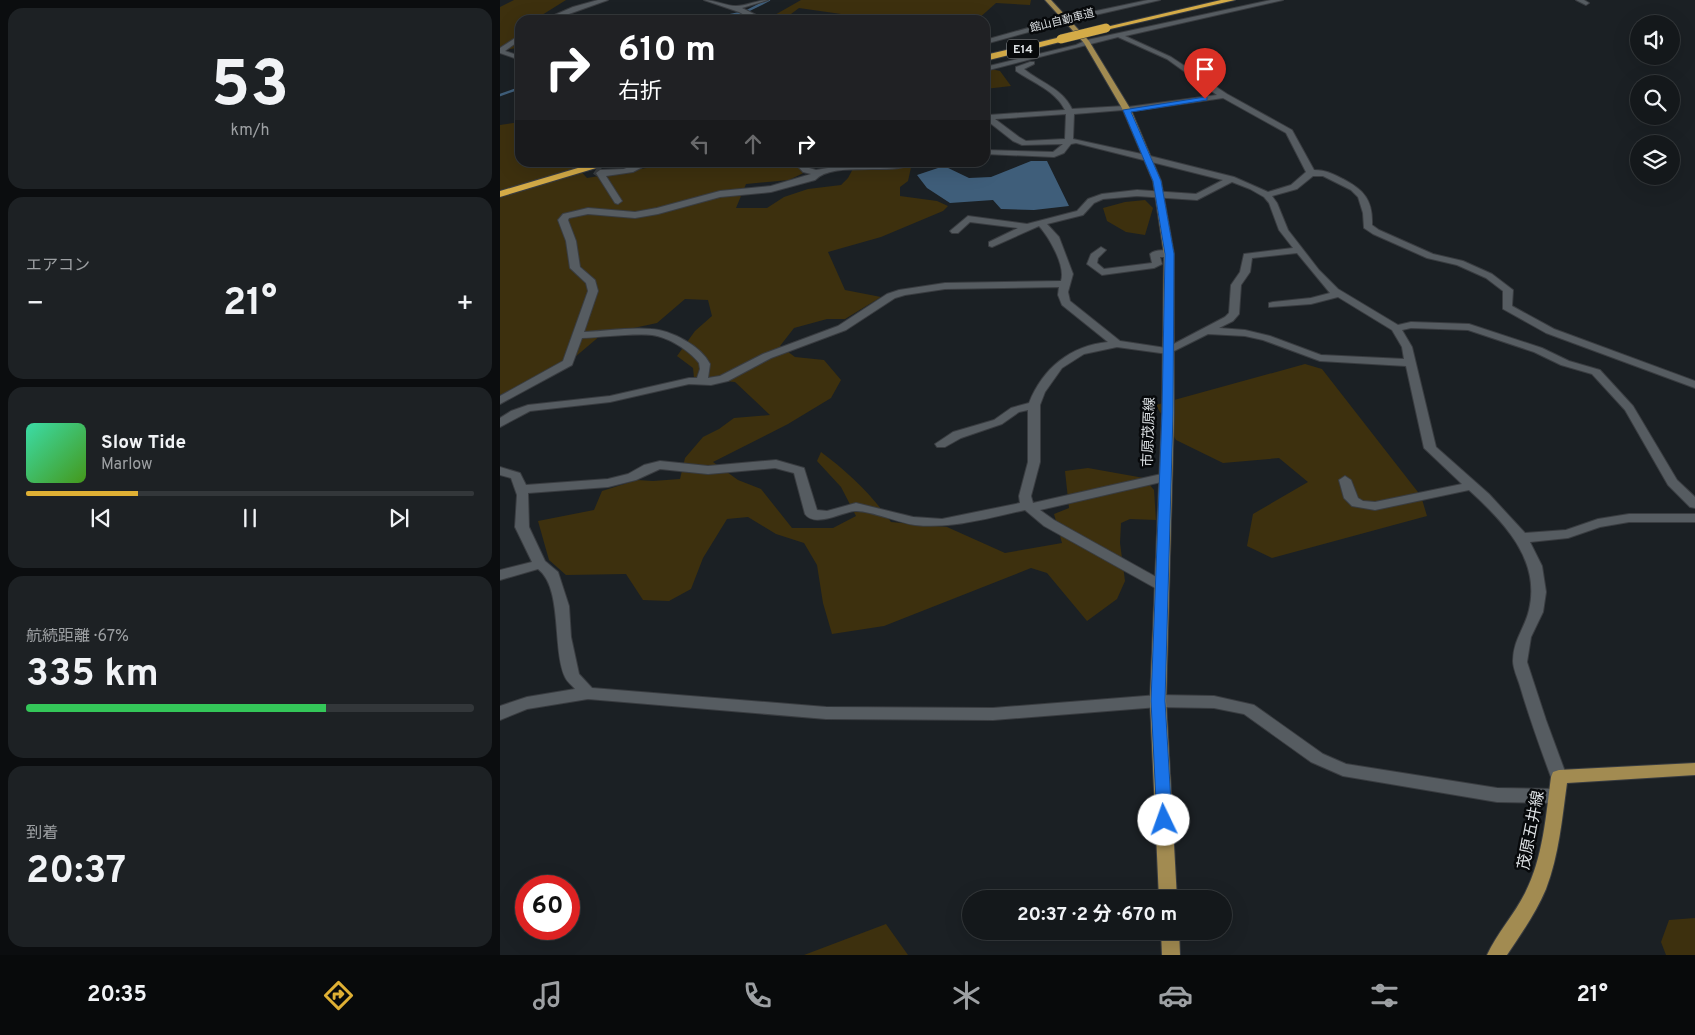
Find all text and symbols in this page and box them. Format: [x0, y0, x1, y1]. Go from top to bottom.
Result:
street label: 館山自動車道 [1029, 6, 1096, 36]
map controls [1630, 15, 1680, 185]
button: sound [1630, 15, 1680, 65]
text: 610 m [618, 29, 716, 73]
icon: right [535, 35, 600, 100]
road number: E14 [1007, 40, 1039, 59]
text: 53 [211, 47, 289, 129]
pin [1184, 48, 1226, 99]
icon: arrive [1191, 55, 1219, 83]
button: search [1630, 75, 1680, 125]
text: 右折 [618, 79, 662, 106]
text: km/h [231, 121, 269, 141]
icon: left [686, 130, 714, 158]
icon: ahead [739, 130, 767, 158]
icon: right [792, 130, 820, 158]
button: layers [1630, 135, 1680, 185]
text: エアコン [26, 256, 90, 276]
text: 21° [223, 280, 277, 329]
text: − [26, 287, 44, 323]
text: + [456, 287, 474, 323]
street label: 市原茂原線 [1140, 397, 1159, 467]
text: Slow Tide [101, 431, 186, 455]
text: Marlow [101, 455, 153, 475]
icon: previous [87, 504, 115, 532]
icon: pause [236, 504, 264, 532]
icon: next [385, 504, 413, 532]
text: 航続距離 · 67% [26, 627, 129, 647]
text: 335 km [26, 651, 159, 700]
street label: 茂原五井線 [1515, 789, 1549, 872]
position arrow [1137, 793, 1189, 845]
text: 到着 [26, 824, 58, 844]
text: 20:37 [26, 848, 126, 897]
speed limit sign: 60 [515, 875, 580, 940]
text: 20:37 · 2 分 · 670 m [1017, 903, 1177, 927]
icon: directions [321, 978, 356, 1013]
icon: music [530, 978, 565, 1013]
icon: phone [740, 978, 775, 1013]
icon: climate [949, 978, 984, 1013]
icon: car [1158, 978, 1193, 1013]
icon: filters [1367, 978, 1402, 1013]
text: 20:35 [87, 982, 147, 1009]
text: 21° [1576, 982, 1608, 1009]

